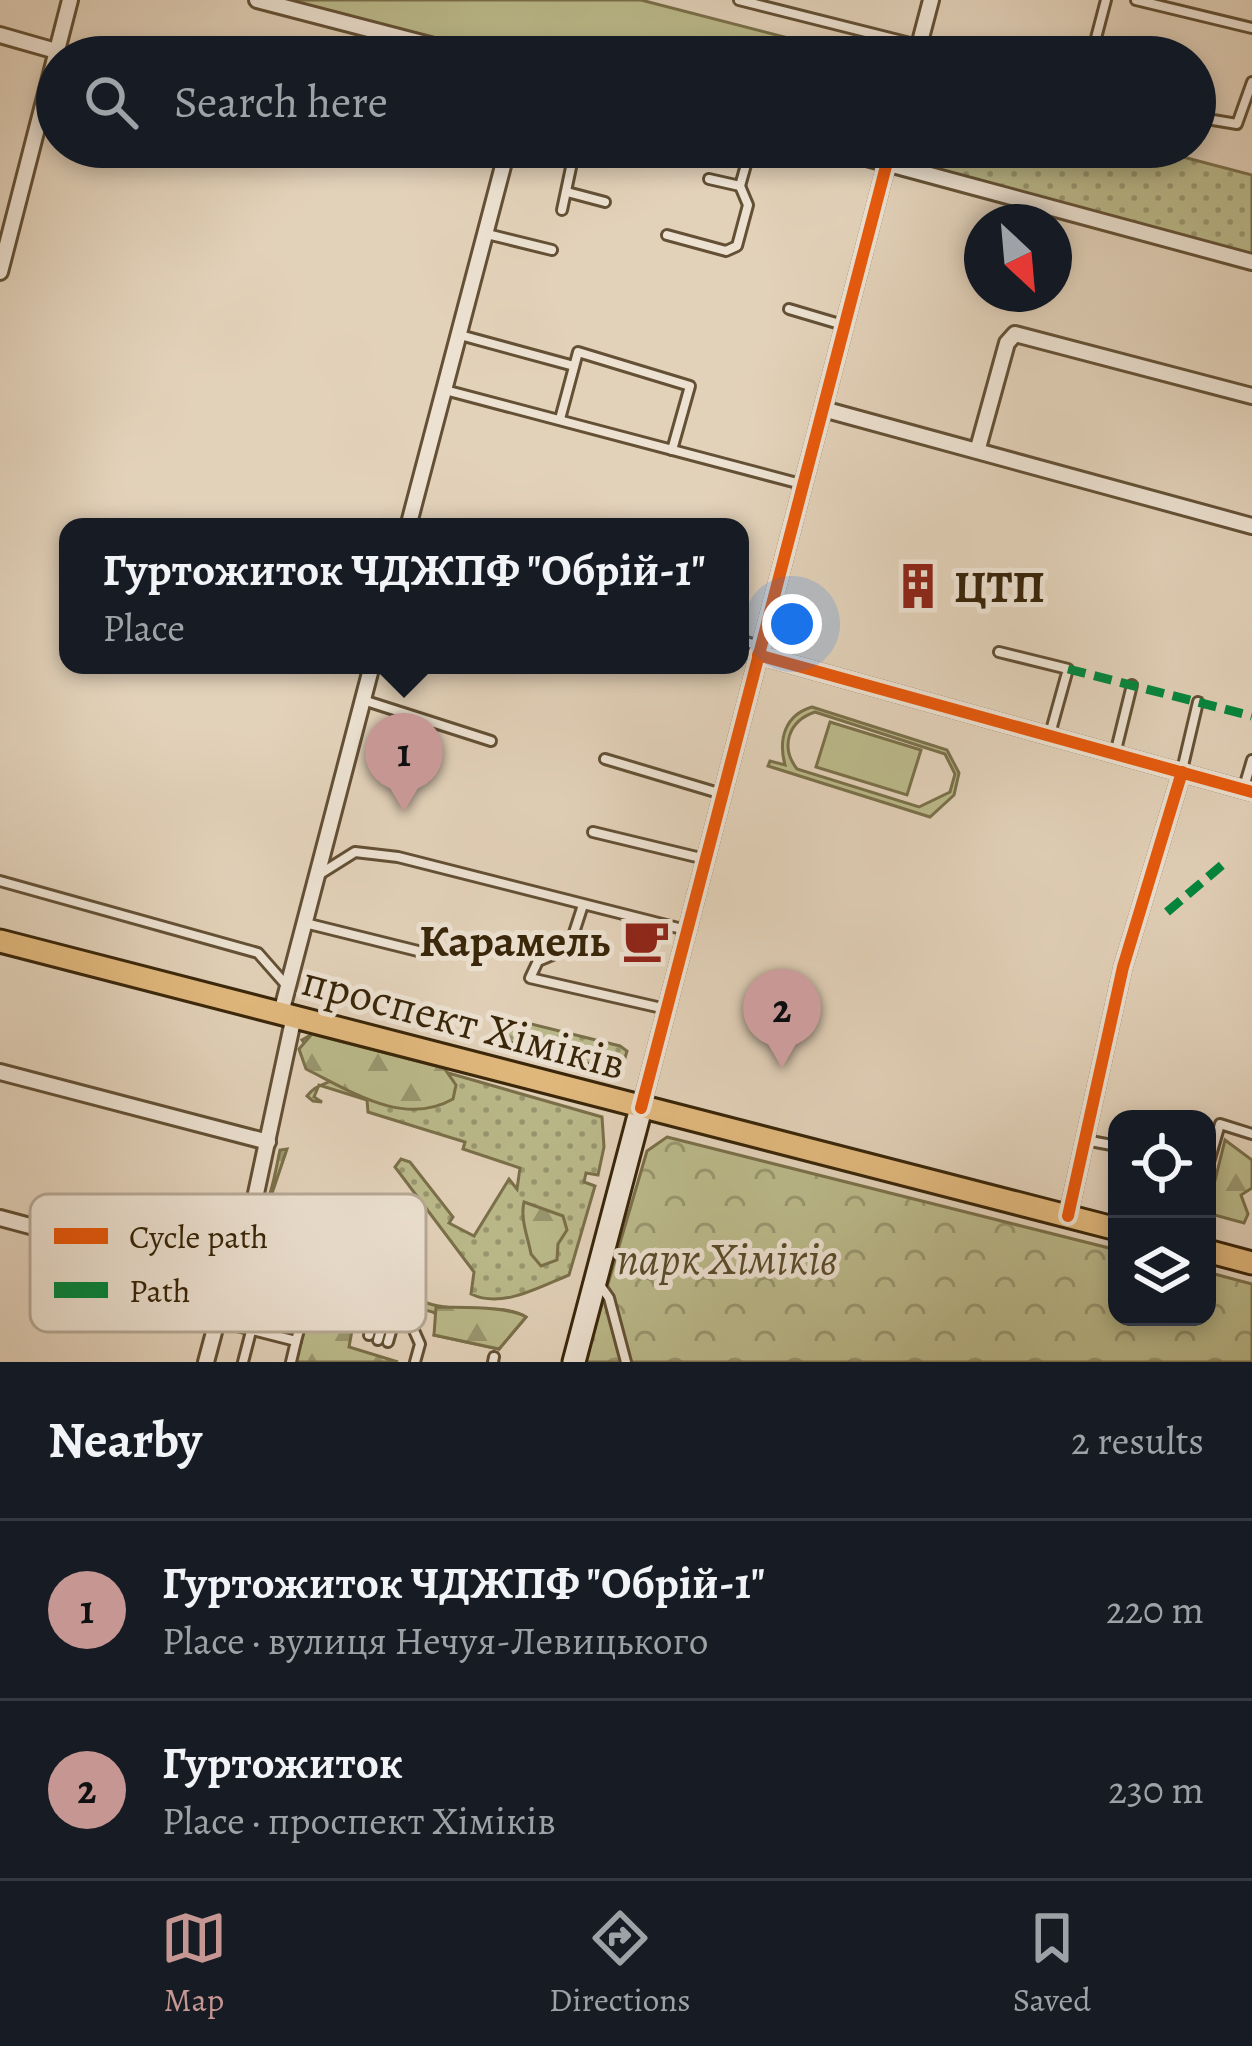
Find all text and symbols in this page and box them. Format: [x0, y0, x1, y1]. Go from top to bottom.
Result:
search box [36, 36, 1216, 168]
icon: search [78, 69, 144, 135]
text: Search here [174, 71, 388, 133]
north arrow [964, 204, 1072, 312]
popup [59, 518, 749, 674]
text: Гуртожиток ЧДЖПФ "Обрій-1" [102, 539, 706, 601]
place label: ЦТП [954, 556, 1045, 618]
building icon: ЦТП [893, 561, 943, 611]
your location [762, 594, 822, 654]
text: Place [102, 601, 185, 654]
pin: 1 [365, 713, 443, 812]
place label: Карамель [419, 910, 611, 972]
cafe icon: Карамель [621, 915, 671, 965]
street label: проспект Хіміків [295, 949, 632, 1095]
pin: 2 [743, 969, 821, 1068]
map controls [1108, 1110, 1216, 1326]
button: locate [1108, 1110, 1216, 1218]
legend [30, 1194, 426, 1332]
text: Cycle path [129, 1214, 268, 1259]
button: layers [1108, 1218, 1216, 1326]
park label: парк Хіміків [616, 1228, 838, 1290]
text: Path [129, 1268, 190, 1313]
text: Nearby [48, 1405, 202, 1475]
text: 2 results [1071, 1414, 1204, 1467]
text: Гуртожиток ЧДЖПФ "Обрій-1" [162, 1552, 765, 1614]
text: 1 [80, 1583, 94, 1636]
text: 220 m [1106, 1583, 1204, 1636]
text: Place · вулиця Нечуя-Левицького [162, 1614, 709, 1667]
text: Гуртожиток [162, 1732, 403, 1794]
text: 2 [78, 1763, 96, 1816]
text: 230 m [1108, 1763, 1204, 1816]
text: Place · проспект Хіміків [162, 1794, 556, 1847]
tab: Map [161, 1905, 227, 2022]
tab: Directions [549, 1905, 691, 2022]
tab: Saved [1013, 1905, 1091, 2022]

